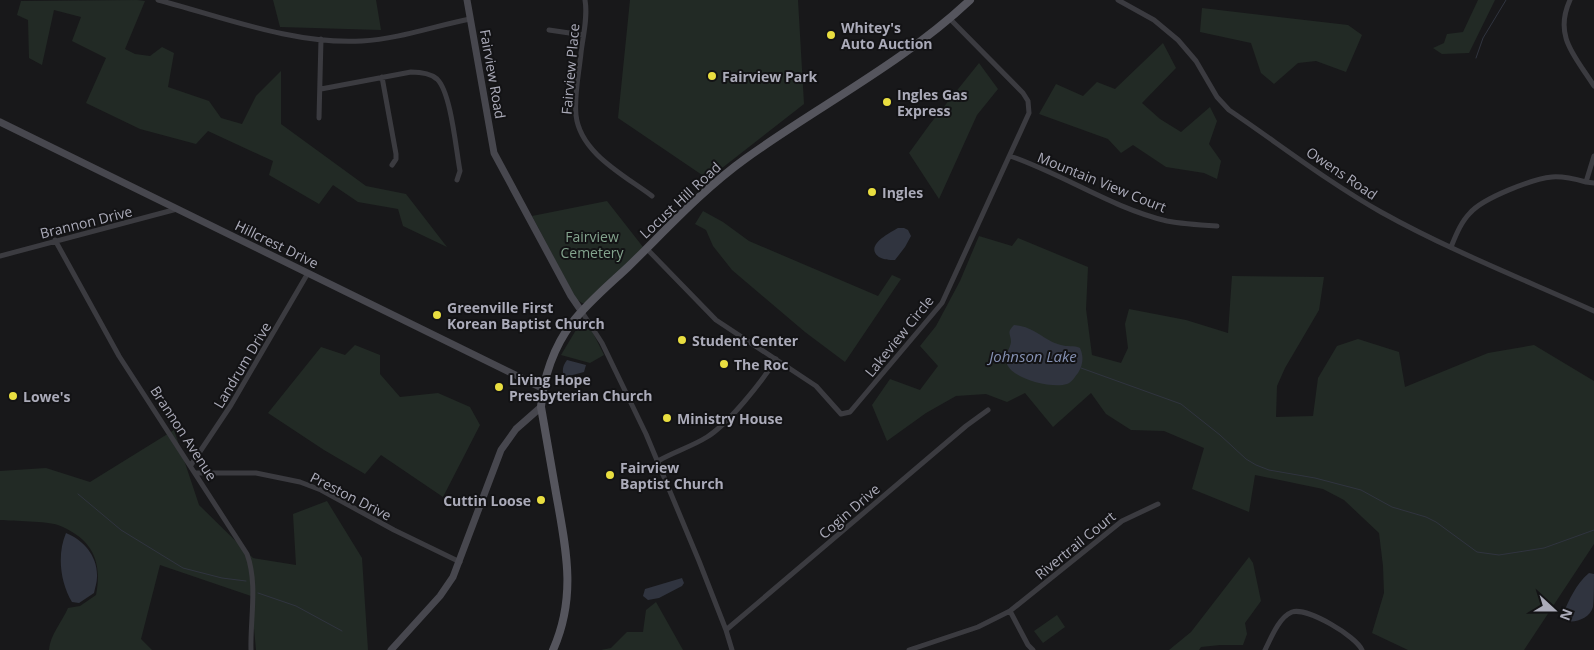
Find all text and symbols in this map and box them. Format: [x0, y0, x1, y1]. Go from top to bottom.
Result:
place label: Whitey's Auto Auction [841, 18, 933, 53]
street label: Fairview Place [557, 22, 583, 115]
street label: Fairview Road [476, 28, 510, 120]
marker: Whitey's Auto Auction [825, 29, 837, 41]
place label: Fairview Park [722, 67, 818, 86]
marker: Fairview Park [706, 70, 718, 82]
place label: Ingles Gas Express [897, 85, 967, 120]
marker: Ingles Gas Express [881, 96, 893, 108]
street label: Owens Road [1303, 142, 1381, 204]
street label: Mountain View Court [1035, 147, 1169, 217]
street label: Locust Hill Road [635, 157, 725, 243]
place label: Ingles [882, 183, 923, 202]
marker: Ingles [866, 186, 878, 198]
street label: Brannon Drive [38, 201, 134, 243]
street label: Hillcrest Drive [232, 216, 322, 272]
park label: Fairview Cemetery [560, 227, 625, 262]
street label: Lakeview Circle [860, 291, 938, 381]
place label: Greenville First Korean Baptist Church [447, 298, 605, 333]
marker: Greenville First Korean Baptist Church [431, 309, 443, 321]
street label: Landrum Drive [209, 318, 275, 412]
place label: Student Center [692, 331, 799, 350]
marker: Student Center [676, 334, 688, 346]
water label: Johnson Lake [986, 346, 1077, 366]
place label: The Roc [734, 355, 788, 374]
marker: The Roc [718, 358, 730, 370]
place label: Living Hope Presbyterian Church [509, 370, 653, 405]
marker: Living Hope Presbyterian Church [493, 381, 505, 393]
street label: Brannon Avenue [146, 382, 222, 484]
place label: Lowe's [23, 387, 71, 406]
marker: Lowe's [7, 390, 19, 402]
place label: Ministry House [677, 409, 783, 428]
marker: Ministry House [661, 412, 673, 424]
place label: Fairview Baptist Church [620, 458, 724, 493]
street label: Preston Drive [307, 467, 395, 525]
marker: Fairview Baptist Church [604, 469, 616, 481]
street label: Cogin Drive [815, 479, 884, 543]
place label: Cuttin Loose [443, 491, 531, 510]
marker: Cuttin Loose [535, 494, 547, 506]
street label: Rivertrail Court [1031, 507, 1119, 583]
north arrow [1529, 585, 1579, 635]
text: N [1556, 606, 1578, 624]

